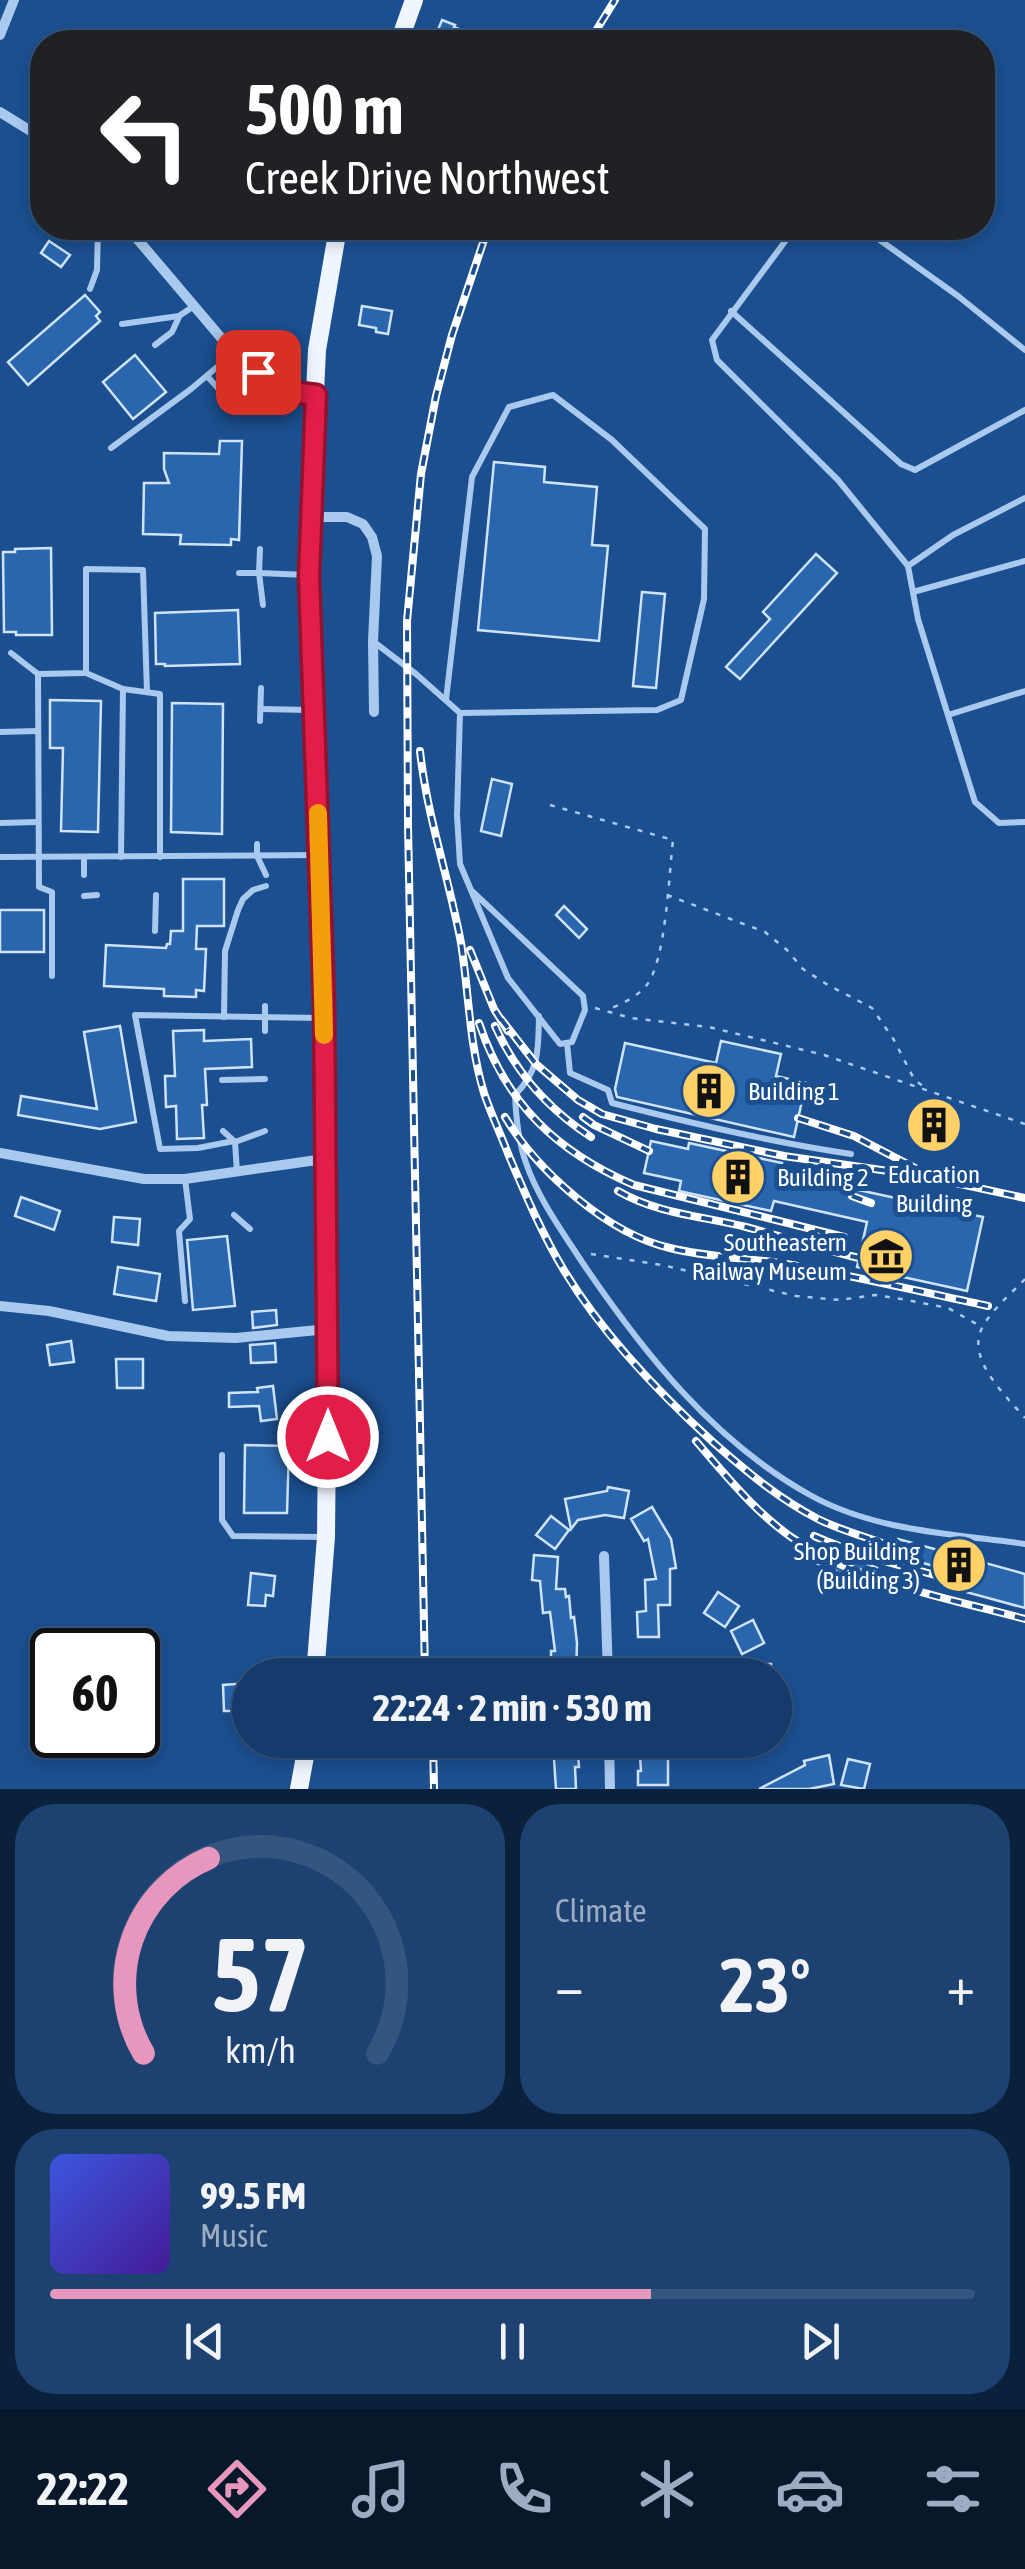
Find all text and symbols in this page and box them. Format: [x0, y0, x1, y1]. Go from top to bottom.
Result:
text: 500 m [245, 69, 404, 149]
icon: left [80, 70, 210, 200]
text: Creek Drive Northwest [245, 152, 610, 204]
pin [216, 330, 301, 415]
icon: arrive [231, 345, 286, 400]
building icon: Building 1 [679, 1061, 739, 1121]
place label: Building 1 [748, 1077, 840, 1105]
building icon: Education Building [904, 1095, 964, 1155]
building icon: Building 2 [708, 1147, 768, 1207]
place label: Education Building [888, 1160, 980, 1217]
place label: Building 2 [777, 1163, 869, 1191]
museum icon: Southeastern Railway Museum [856, 1226, 916, 1286]
place label: Southeastern Railway Museum [692, 1228, 847, 1285]
position arrow [276, 1385, 380, 1489]
building icon: Shop Building (Building 3) [929, 1535, 989, 1595]
place label: Shop Building (Building 3) [794, 1537, 920, 1594]
speed limit sign: 60 [30, 1628, 160, 1758]
text: 22:24 · 2 min · 530 m [372, 1686, 652, 1729]
text: Climate [555, 1892, 647, 1929]
text: 57 [211, 1914, 309, 2033]
text: 23° [719, 1942, 811, 2028]
text: − [555, 1954, 584, 2017]
text: + [946, 1954, 975, 2017]
text: km/h [225, 2030, 295, 2071]
text: 99.5 FM [200, 2174, 306, 2217]
text: Music [200, 2217, 267, 2254]
icon: previous [177, 2314, 232, 2369]
icon: pause [485, 2314, 540, 2369]
icon: next [793, 2314, 848, 2369]
icon: directions [202, 2454, 272, 2524]
icon: music [346, 2454, 416, 2524]
icon: phone [489, 2454, 559, 2524]
icon: climate [632, 2454, 702, 2524]
icon: car [775, 2454, 845, 2524]
icon: filters [918, 2454, 988, 2524]
text: 22:22 [37, 2463, 129, 2515]

